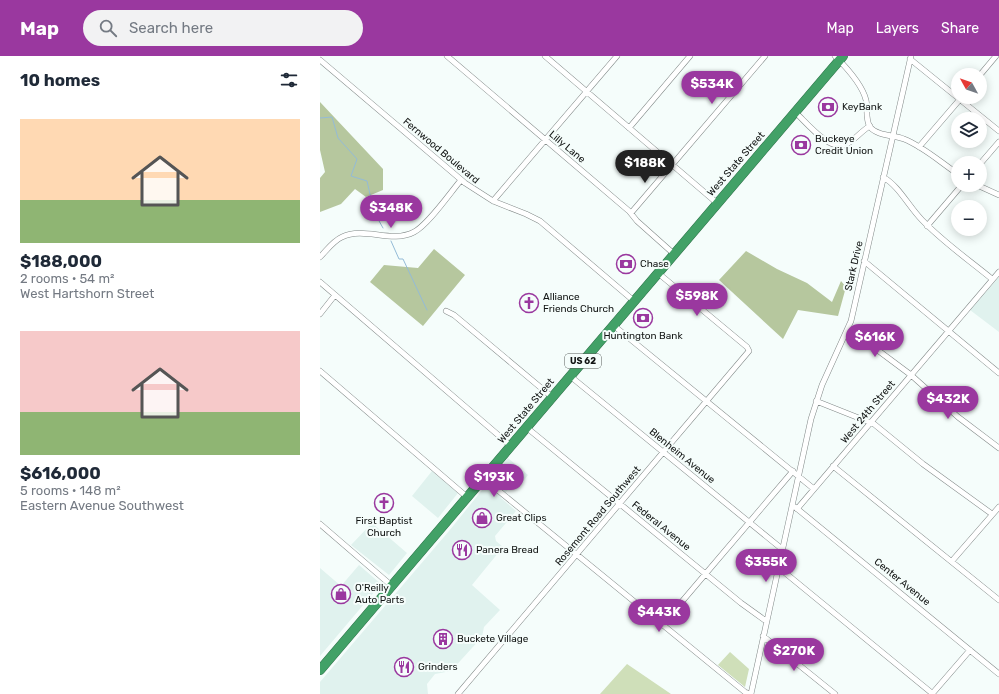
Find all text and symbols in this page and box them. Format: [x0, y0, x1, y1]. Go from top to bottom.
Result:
search box [83, 10, 363, 46]
text: Map [20, 17, 59, 40]
icon: search [97, 17, 119, 39]
text: Search here [129, 19, 213, 37]
text: Map [827, 20, 854, 37]
text: Layers [876, 20, 919, 37]
text: Share [941, 20, 979, 37]
north arrow [951, 68, 987, 104]
map controls [951, 68, 987, 236]
icon: filters [278, 69, 300, 91]
text: 10 homes [20, 70, 100, 90]
pin: $534K [684, 71, 740, 105]
text: $534K [690, 76, 734, 91]
bank icon: KeyBank [817, 96, 839, 118]
place label: KeyBank [842, 101, 883, 113]
button: layers [951, 112, 987, 148]
street label: Fernwood Boulevard [400, 116, 482, 186]
street label: Lilly Lane [547, 128, 588, 166]
street label: West State Street [705, 129, 767, 199]
place label: Buckeye Credit Union [815, 133, 873, 157]
bank icon: Buckeye Credit Union [790, 134, 812, 156]
icon: home [124, 145, 196, 217]
pin: $188K [617, 150, 673, 184]
text: $188K [624, 155, 666, 170]
button: + [951, 156, 987, 192]
pin: $348K [363, 195, 419, 229]
text: $348K [369, 200, 413, 215]
button: − [951, 200, 987, 236]
street label: Stark Drive [842, 239, 866, 292]
text: $188,000 [20, 251, 102, 271]
bank icon: Chase [615, 253, 637, 275]
place label: Chase [640, 258, 669, 270]
text: 2 rooms · 54 m² [20, 271, 114, 286]
pin: $598K [669, 283, 725, 317]
text: West Hartshorn Street [20, 286, 154, 301]
text: $598K [676, 288, 718, 303]
place label: Alliance Friends Church [543, 291, 614, 315]
church icon: Alliance Friends Church [518, 292, 540, 314]
bank icon: Huntington Bank [632, 307, 654, 329]
pin: $616K [847, 324, 903, 358]
text: $616K [855, 329, 895, 344]
place label: Huntington Bank [603, 330, 683, 342]
road number: US 62 [565, 354, 601, 368]
icon: home [124, 357, 196, 429]
street label: West State Street [495, 376, 557, 446]
street label: West 24th Street [838, 378, 898, 446]
pin: $432K [920, 386, 976, 420]
text: $432K [926, 391, 970, 406]
street label: Blenheim Avenue [647, 426, 718, 486]
text: $616,000 [20, 463, 101, 483]
pin: $193K [466, 464, 522, 498]
street label: Rosemont Road Southwest [553, 464, 643, 568]
text: $193K [474, 469, 514, 484]
text: 5 rooms · 148 m² [20, 483, 121, 498]
church icon: First Baptist Church [373, 492, 395, 514]
text: Eastern Avenue Southwest [20, 498, 184, 513]
street label: Federal Avenue [629, 499, 693, 553]
shop icon: Great Clips [471, 507, 493, 529]
place label: Great Clips [496, 512, 547, 524]
place label: First Baptist Church [356, 515, 413, 539]
restaurant icon: Panera Bread [451, 539, 473, 561]
place label: Panera Bread [476, 544, 539, 556]
pin: $355K [738, 549, 794, 583]
text: $355K [745, 554, 787, 569]
street label: Center Avenue [872, 556, 933, 608]
place label: O'Reilly Auto Parts [355, 582, 404, 606]
shop icon: O'Reilly Auto Parts [330, 583, 352, 605]
pin: $443K [631, 599, 687, 633]
text: $443K [637, 604, 681, 619]
building icon: Buckete Village [432, 628, 454, 650]
place label: Buckete Village [457, 633, 529, 645]
pin: $270K [766, 638, 822, 672]
text: $270K [773, 643, 815, 658]
restaurant icon: Grinders [393, 656, 415, 678]
place label: Grinders [418, 661, 458, 673]

